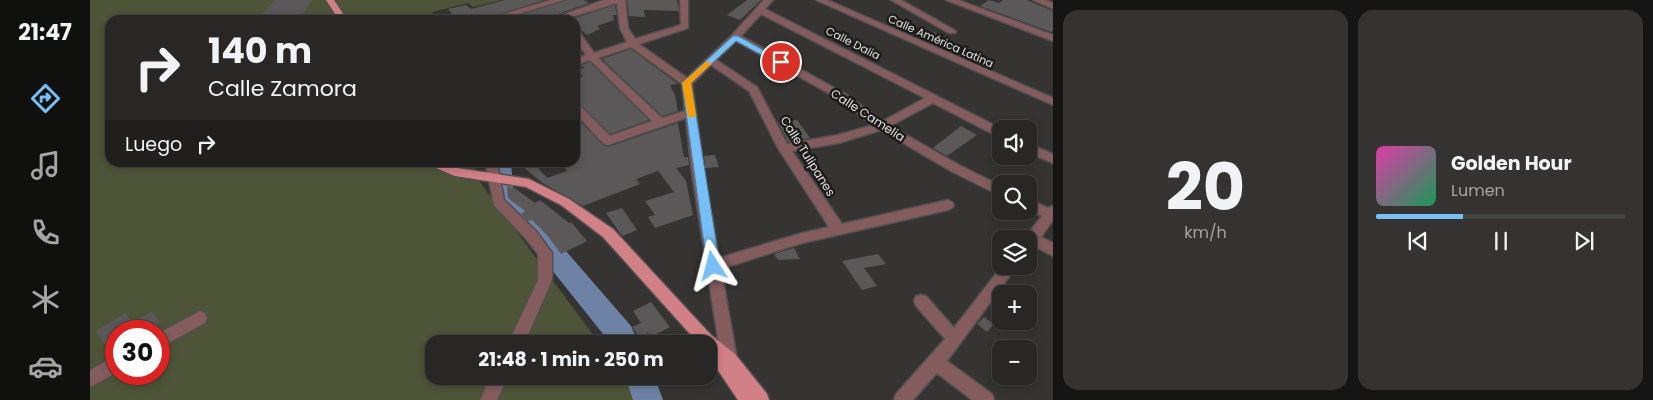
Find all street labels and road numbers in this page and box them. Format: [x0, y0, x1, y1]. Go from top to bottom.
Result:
street label: Calle América Latina [886, 11, 996, 71]
street label: Calle Dalia [823, 22, 883, 64]
street label: Calle Camelia [828, 85, 908, 145]
street label: Calle Tulipanes [777, 113, 839, 199]

